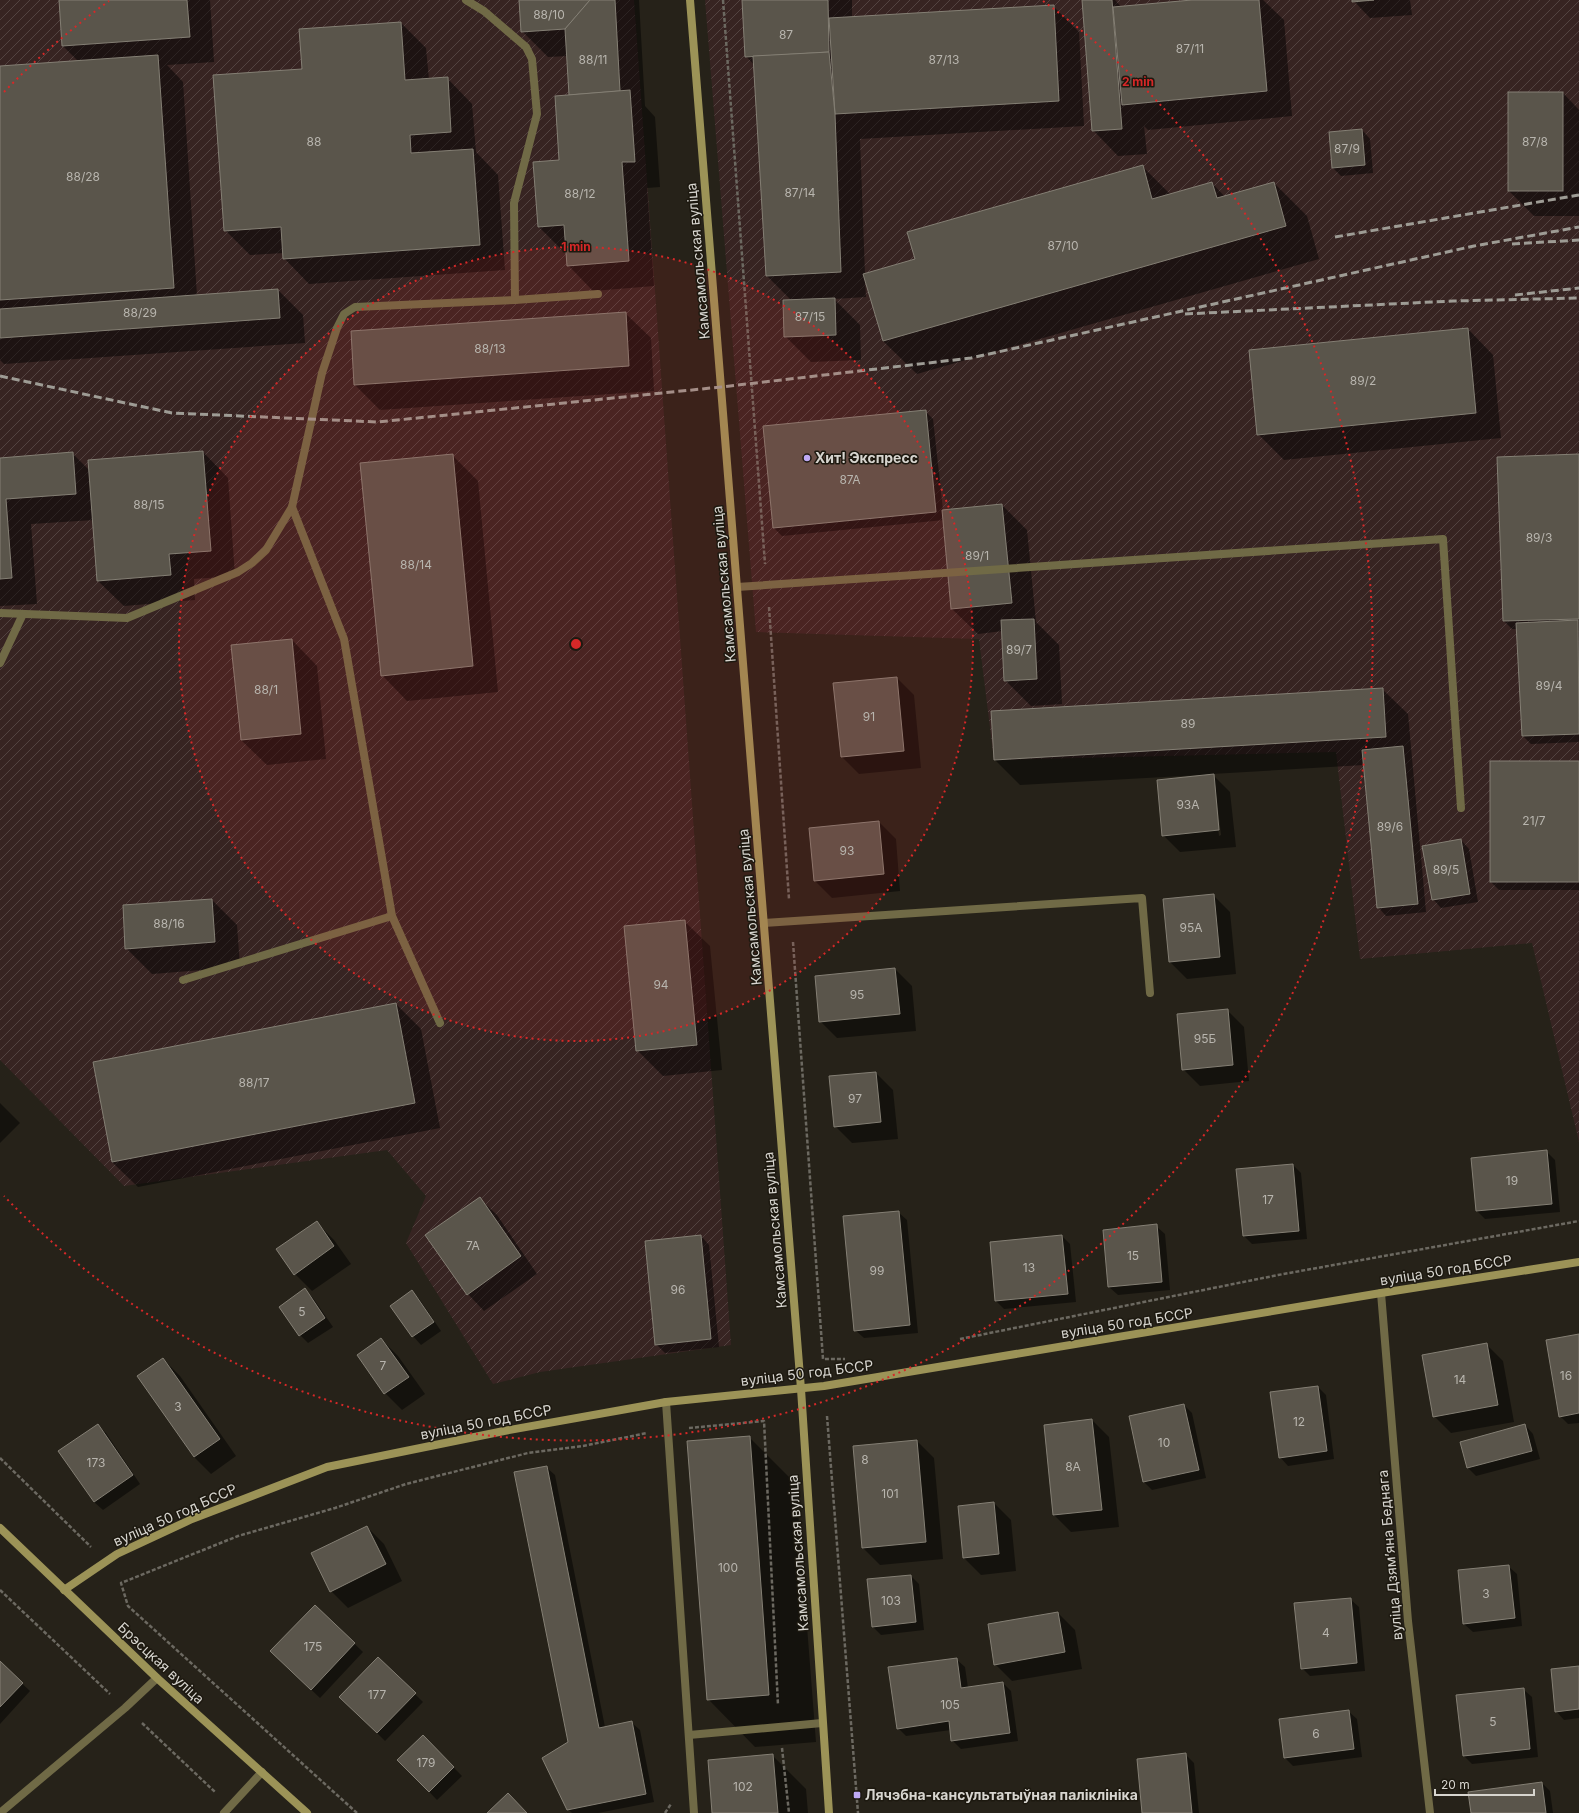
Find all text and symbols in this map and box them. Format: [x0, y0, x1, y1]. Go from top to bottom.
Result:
house number: 88/10 [533, 7, 565, 22]
house number: 87 [779, 27, 793, 42]
house number: 87/11 [1176, 41, 1204, 56]
house number: 88/11 [579, 52, 607, 67]
house number: 87/13 [929, 52, 959, 67]
text: 2 min [1122, 74, 1154, 89]
house number: 88 [307, 134, 321, 149]
house number: 87/8 [1522, 134, 1548, 149]
house number: 87/9 [1334, 141, 1360, 156]
house number: 88/28 [66, 169, 100, 184]
street label: Камсамольская вуліца [682, 182, 713, 340]
house number: 87/14 [784, 185, 816, 200]
house number: 88/12 [564, 186, 596, 201]
house number: 87/10 [1048, 238, 1079, 253]
text: 1 min [561, 239, 591, 254]
house number: 88/29 [123, 305, 157, 320]
house number: 87/15 [795, 309, 825, 324]
house number: 88/13 [474, 341, 506, 356]
house number: 89/2 [1350, 373, 1376, 388]
place label: Хит! Экспресс [815, 449, 918, 466]
marker: Хит! Экспресс [802, 453, 812, 463]
house number: 87А [839, 472, 861, 487]
house number: 88/15 [133, 497, 165, 512]
street label: Камсамольская вуліца [708, 505, 739, 663]
house number: 89/3 [1526, 530, 1552, 545]
house number: 89/1 [965, 548, 989, 563]
house number: 88/14 [400, 557, 432, 572]
centre of rings [569, 637, 583, 651]
house number: 89/7 [1006, 642, 1032, 657]
house number: 89/4 [1536, 678, 1563, 693]
house number: 88/1 [254, 682, 278, 697]
house number: 91 [863, 709, 875, 724]
house number: 89 [1181, 716, 1195, 731]
house number: 93А [1176, 797, 1200, 812]
house number: 21/7 [1522, 813, 1546, 828]
house number: 89/6 [1377, 819, 1403, 834]
street label: Камсамольская вуліца [734, 828, 765, 986]
house number: 93 [840, 843, 854, 858]
house number: 89/5 [1433, 862, 1459, 877]
house number: 88/16 [153, 916, 185, 931]
house number: 95А [1179, 920, 1203, 935]
house number: 94 [653, 977, 669, 992]
house number: 95 [850, 987, 864, 1002]
house number: 95Б [1194, 1031, 1216, 1046]
house number: 88/17 [239, 1075, 270, 1090]
house number: 97 [848, 1091, 862, 1106]
street label: Камсамольская вуліца [759, 1151, 790, 1309]
house number: 19 [1506, 1173, 1518, 1188]
house number: 17 [1262, 1192, 1274, 1207]
house number: 7А [466, 1238, 480, 1253]
house number: 15 [1127, 1248, 1139, 1263]
street label: вуліца 50 год БССР [1379, 1251, 1513, 1288]
house number: 13 [1023, 1260, 1035, 1275]
house number: 99 [870, 1263, 884, 1278]
house number: 96 [671, 1282, 685, 1297]
house number: 5 [298, 1304, 306, 1319]
street label: вуліца 50 год БССР [1060, 1304, 1194, 1341]
street label: вуліца 50 год БССР [740, 1356, 874, 1389]
house number: 7 [380, 1358, 387, 1373]
house number: 16 [1560, 1368, 1572, 1383]
house number: 14 [1454, 1372, 1467, 1387]
house number: 3 [174, 1399, 182, 1414]
street label: вуліца 50 год БССР [419, 1400, 553, 1443]
house number: 12 [1293, 1414, 1305, 1429]
house number: 10 [1158, 1435, 1170, 1450]
house number: 8 [861, 1452, 869, 1467]
house number: 173 [87, 1455, 105, 1470]
house number: 8А [1065, 1459, 1081, 1474]
street label: вуліца Дзямʼяна Беднага [1374, 1469, 1405, 1641]
street label: Камсамольская вуліца [784, 1474, 811, 1632]
street label: вуліца 50 год БССР [110, 1480, 239, 1549]
house number: 101 [881, 1486, 899, 1501]
house number: 100 [718, 1560, 738, 1575]
house number: 3 [1482, 1586, 1490, 1601]
house number: 103 [881, 1593, 901, 1608]
street label: Брэсцкая вуліца [115, 1618, 208, 1707]
house number: 4 [1322, 1625, 1330, 1640]
house number: 175 [304, 1639, 322, 1654]
house number: 177 [368, 1687, 387, 1702]
house number: 105 [940, 1697, 960, 1712]
house number: 5 [1489, 1714, 1497, 1729]
house number: 6 [1312, 1726, 1320, 1741]
house number: 179 [417, 1755, 436, 1770]
scale bar [1435, 1771, 1534, 1797]
text: 20 m [1441, 1777, 1470, 1792]
house number: 102 [733, 1779, 753, 1794]
place label: Лячэбна-кансультатыўная паліклініка [865, 1786, 1138, 1803]
marker: Лячэбна-кансультатыўная паліклініка [852, 1790, 862, 1800]

